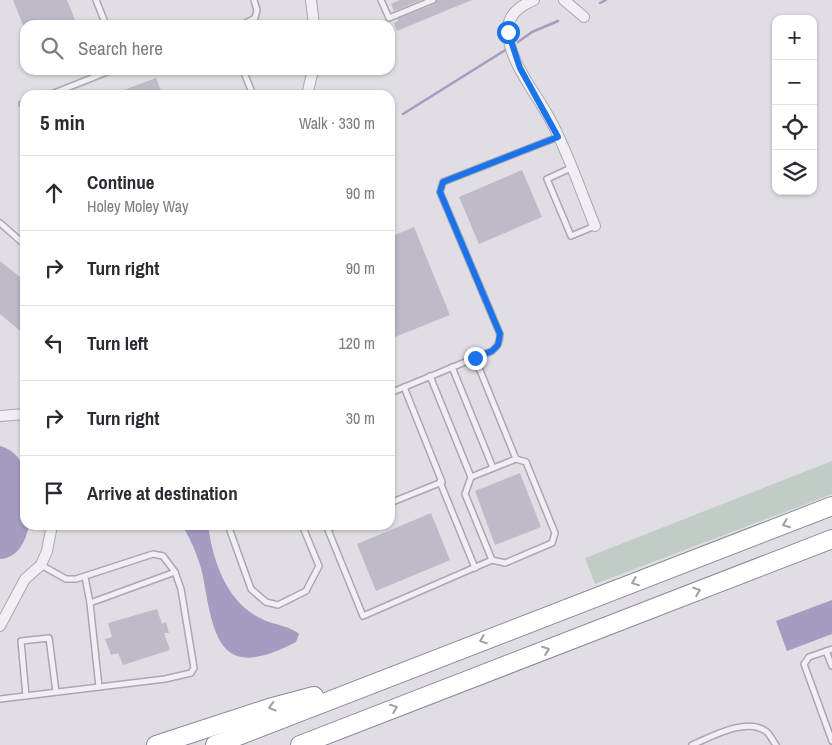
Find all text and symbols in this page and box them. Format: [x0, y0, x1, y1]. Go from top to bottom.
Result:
map controls [772, 15, 817, 195]
button: + [772, 15, 817, 60]
search box [20, 20, 395, 75]
route start [497, 21, 520, 44]
icon: search [38, 34, 66, 62]
text: Search here [78, 35, 163, 61]
button: − [772, 60, 817, 105]
button: locate [772, 105, 817, 150]
text: 5 min [40, 108, 85, 137]
text: Walk · 330 m [299, 112, 375, 134]
button: layers [772, 150, 817, 195]
text: Continue [87, 169, 155, 195]
icon: ahead [40, 179, 68, 207]
text: 90 m [346, 182, 375, 204]
text: Holey Moley Way [87, 195, 189, 217]
icon: right [40, 254, 68, 282]
text: Turn right [87, 255, 159, 281]
text: 90 m [346, 257, 375, 279]
icon: left [40, 329, 68, 357]
text: Turn left [87, 330, 148, 356]
text: 120 m [339, 332, 375, 354]
route end [464, 347, 487, 370]
icon: right [40, 404, 68, 432]
text: Turn right [87, 405, 159, 431]
text: 30 m [346, 407, 375, 429]
icon: arrive [40, 479, 68, 507]
text: Arrive at destination [87, 480, 238, 506]
one-way arrow [783, 518, 791, 528]
one-way arrow [631, 576, 640, 586]
one-way arrow [692, 587, 701, 598]
one-way arrow [479, 634, 488, 644]
one-way arrow [541, 646, 550, 656]
one-way arrow [267, 701, 276, 712]
one-way arrow [389, 704, 398, 715]

